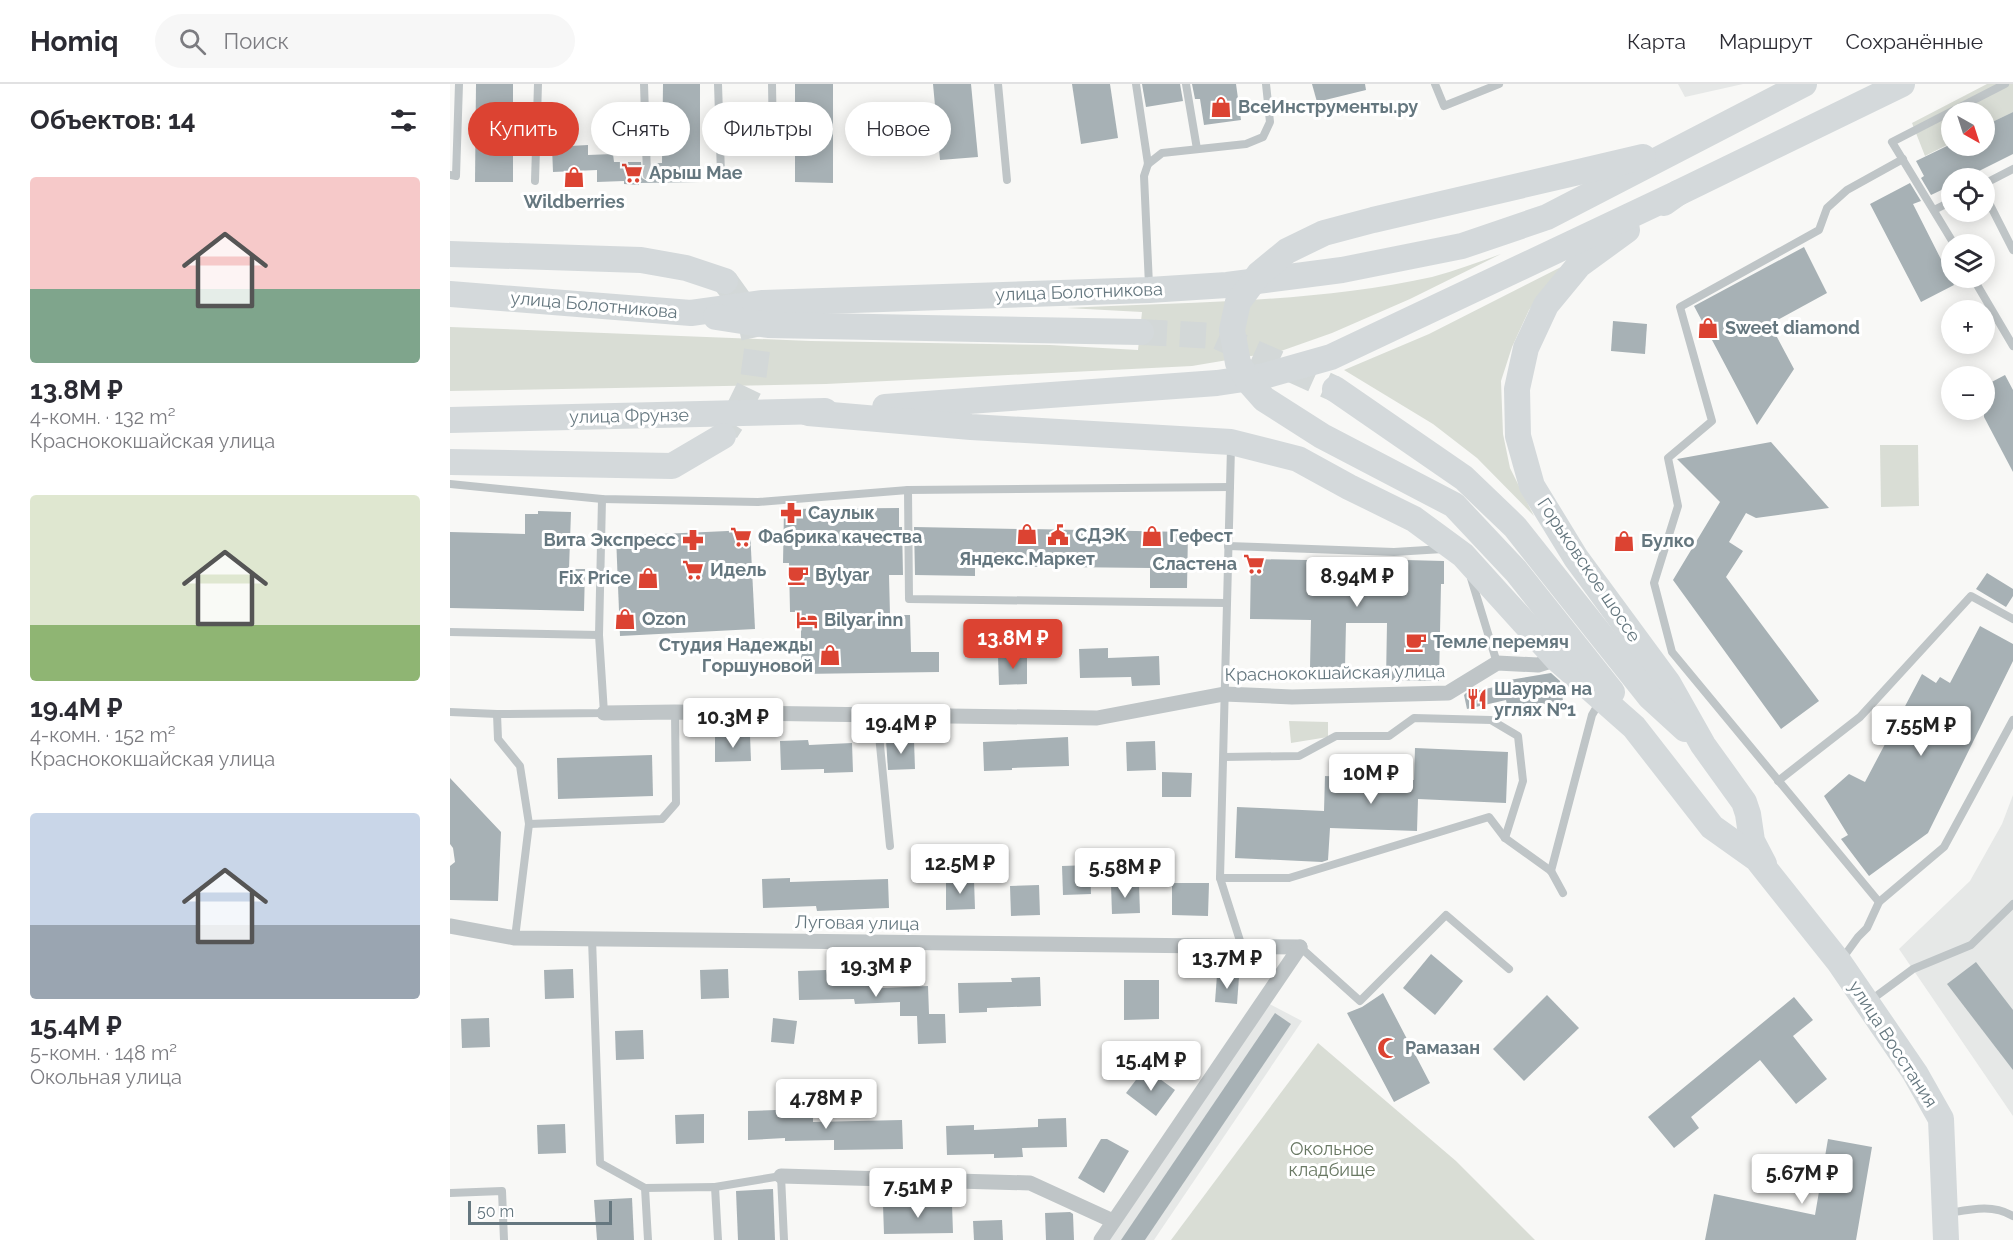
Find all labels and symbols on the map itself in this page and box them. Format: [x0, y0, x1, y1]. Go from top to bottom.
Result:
shop icon: ВсеИнструменты.ру [1209, 95, 1233, 119]
place label: ВсеИнструменты.ру [1238, 96, 1418, 117]
north arrow [1941, 102, 1995, 156]
supermarket icon: Арыш Мае [620, 161, 644, 185]
place label: Арыш Мае [649, 162, 743, 183]
shop icon: Wildberries [562, 165, 586, 189]
place label: Wildberries [523, 191, 625, 212]
street label: улица Болотникова [995, 278, 1163, 305]
street label: улица Болотникова [510, 287, 678, 322]
shop icon: Sweet diamond [1696, 316, 1720, 340]
place label: Sweet diamond [1725, 317, 1860, 338]
street label: улица Фрунзе [569, 404, 690, 427]
street label: Горьковское шоссе [1533, 494, 1646, 646]
pharmacy icon: Саулык [779, 501, 803, 525]
place label: Саулык [808, 502, 875, 523]
shop icon: Яндекс.Маркет [1015, 522, 1039, 546]
public building icon: СДЭК [1046, 523, 1070, 547]
place label: СДЭК [1075, 524, 1127, 545]
shop icon: Гефест [1140, 524, 1164, 548]
supermarket icon: Фабрика качества [729, 525, 753, 549]
place label: Гефест [1169, 525, 1233, 546]
place label: Фабрика качества [758, 526, 922, 547]
pharmacy icon: Вита Экспресс [681, 528, 705, 552]
place label: Вита Экспресс [543, 529, 676, 550]
shop icon: Булко [1612, 529, 1636, 553]
place label: Булко [1641, 530, 1694, 551]
place label: Яндекс.Маркет [959, 548, 1095, 569]
supermarket icon: Сластена [1242, 552, 1266, 576]
place label: Сластена [1153, 553, 1237, 574]
pin: 8.94M ₽ [1302, 557, 1412, 608]
supermarket icon: Идель [681, 558, 705, 582]
place label: Идель [710, 559, 767, 580]
cafe icon: Bylyar [786, 563, 810, 587]
place label: Bylyar [815, 564, 869, 585]
shop icon: Fix Price [636, 566, 660, 590]
place label: Fix Price [559, 567, 631, 588]
shop icon: Ozon [613, 607, 637, 631]
place label: Ozon [642, 608, 686, 629]
hotel icon: Bilyar inn [795, 608, 819, 632]
place label: Bilyar inn [824, 609, 903, 630]
pin: 13.8M ₽ [958, 619, 1068, 670]
cafe icon: Темле перемяч [1404, 630, 1428, 654]
place label: Темле перемяч [1433, 631, 1569, 652]
place label: Студия Надежды Горшуновой [659, 634, 813, 676]
shop icon: Студия Надежды Горшуновой [818, 643, 842, 667]
street label: Краснококшайская улица [1225, 660, 1445, 685]
place label: Шаурма на углях №1 [1494, 678, 1592, 720]
restaurant icon: Шаурма на углях №1 [1465, 687, 1489, 711]
pin: 10.3M ₽ [678, 698, 788, 749]
pin: 19.4M ₽ [846, 704, 956, 755]
pin: 7.55M ₽ [1866, 706, 1976, 757]
pin: 10M ₽ [1329, 754, 1413, 805]
pin: 12.5M ₽ [905, 844, 1015, 895]
pin: 5.58M ₽ [1070, 848, 1180, 899]
street label: Луговая улица [795, 911, 920, 934]
pin: 13.7M ₽ [1172, 939, 1282, 990]
pin: 19.3M ₽ [821, 947, 931, 998]
street label: улица Восстания [1845, 976, 1942, 1111]
mosque icon: Рамазан [1376, 1036, 1400, 1060]
place label: Рамазан [1405, 1037, 1480, 1058]
pin: 15.4M ₽ [1096, 1041, 1206, 1092]
pin: 4.78M ₽ [771, 1079, 881, 1130]
park label: Окольное кладбище [1289, 1138, 1376, 1180]
pin: 5.67M ₽ [1747, 1154, 1857, 1205]
pin: 7.51M ₽ [863, 1168, 973, 1219]
scale bar [468, 1198, 612, 1226]

